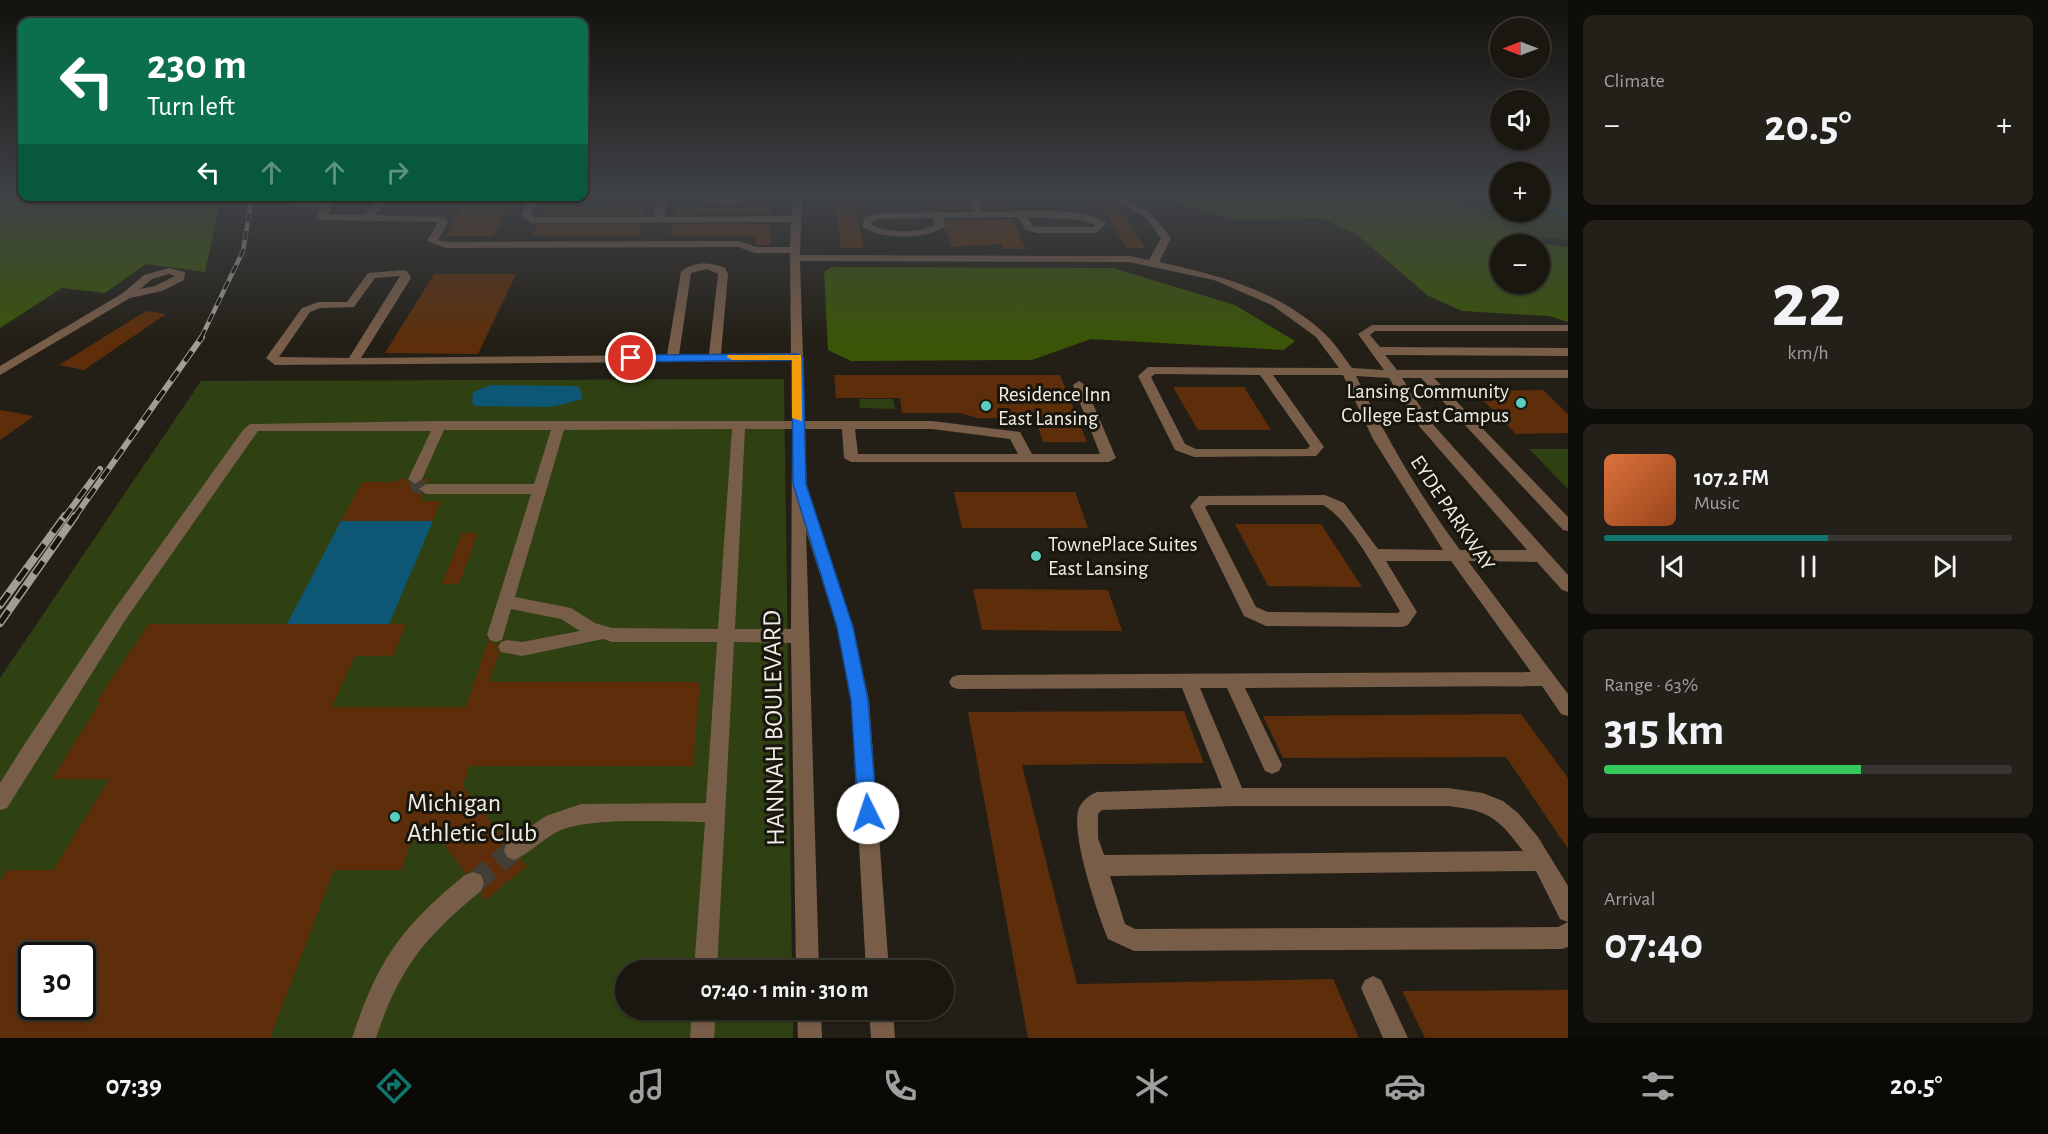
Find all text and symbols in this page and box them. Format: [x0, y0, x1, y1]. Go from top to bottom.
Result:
north arrow [1490, 18, 1550, 78]
map controls [1490, 18, 1550, 294]
icon: left [48, 42, 126, 120]
text: 230 m [147, 44, 247, 86]
text: Climate [1604, 71, 1665, 91]
button: sound [1490, 90, 1550, 150]
text: Turn left [147, 93, 235, 120]
text: 20.5° [1764, 104, 1852, 149]
text: − [1604, 109, 1620, 142]
text: + [1996, 109, 2012, 142]
icon: left [192, 156, 225, 189]
icon: ahead [255, 156, 288, 189]
icon: ahead [318, 156, 351, 189]
icon: right [381, 156, 414, 189]
button: + [1490, 162, 1550, 222]
button: − [1490, 234, 1550, 294]
text: 22 [1771, 263, 1845, 341]
pin [605, 332, 656, 383]
icon: arrive [614, 341, 647, 374]
text: km/h [1787, 343, 1829, 363]
place label: Lansing Community College East Campus [1341, 381, 1509, 426]
place label: Residence Inn East Lansing [998, 384, 1111, 429]
marker: Lansing Community College East Campus [1514, 396, 1528, 410]
marker: Residence Inn East Lansing [979, 399, 993, 413]
street label: EYDE PARKWAY [1406, 452, 1499, 575]
text: 107.2 FM [1694, 467, 1769, 489]
text: Music [1694, 493, 1740, 513]
place label: TownePlace Suites East Lansing [1048, 534, 1198, 579]
marker: TownePlace Suites East Lansing [1029, 549, 1043, 563]
icon: previous [1656, 550, 1689, 583]
icon: pause [1792, 550, 1825, 583]
icon: next [1928, 550, 1961, 583]
street label: HANNAH BOULEVARD [759, 610, 789, 846]
text: Range · 63% [1604, 675, 1698, 695]
text: 315 km [1604, 708, 1724, 753]
position arrow [836, 781, 900, 845]
place label: Michigan Athletic Club [407, 790, 537, 846]
marker: Michigan Athletic Club [388, 810, 402, 824]
text: Arrival [1604, 889, 1655, 909]
text: 07:40 [1604, 922, 1703, 967]
speed limit sign: 30 [18, 942, 96, 1020]
text: 07:40 · 1 min · 310 m [700, 979, 869, 1001]
icon: directions [373, 1065, 415, 1107]
icon: music [626, 1065, 668, 1107]
icon: phone [879, 1065, 921, 1107]
icon: climate [1131, 1065, 1173, 1107]
icon: car [1384, 1065, 1426, 1107]
icon: filters [1637, 1065, 1679, 1107]
text: 07:39 [105, 1072, 162, 1099]
text: 20.5° [1890, 1072, 1942, 1099]

